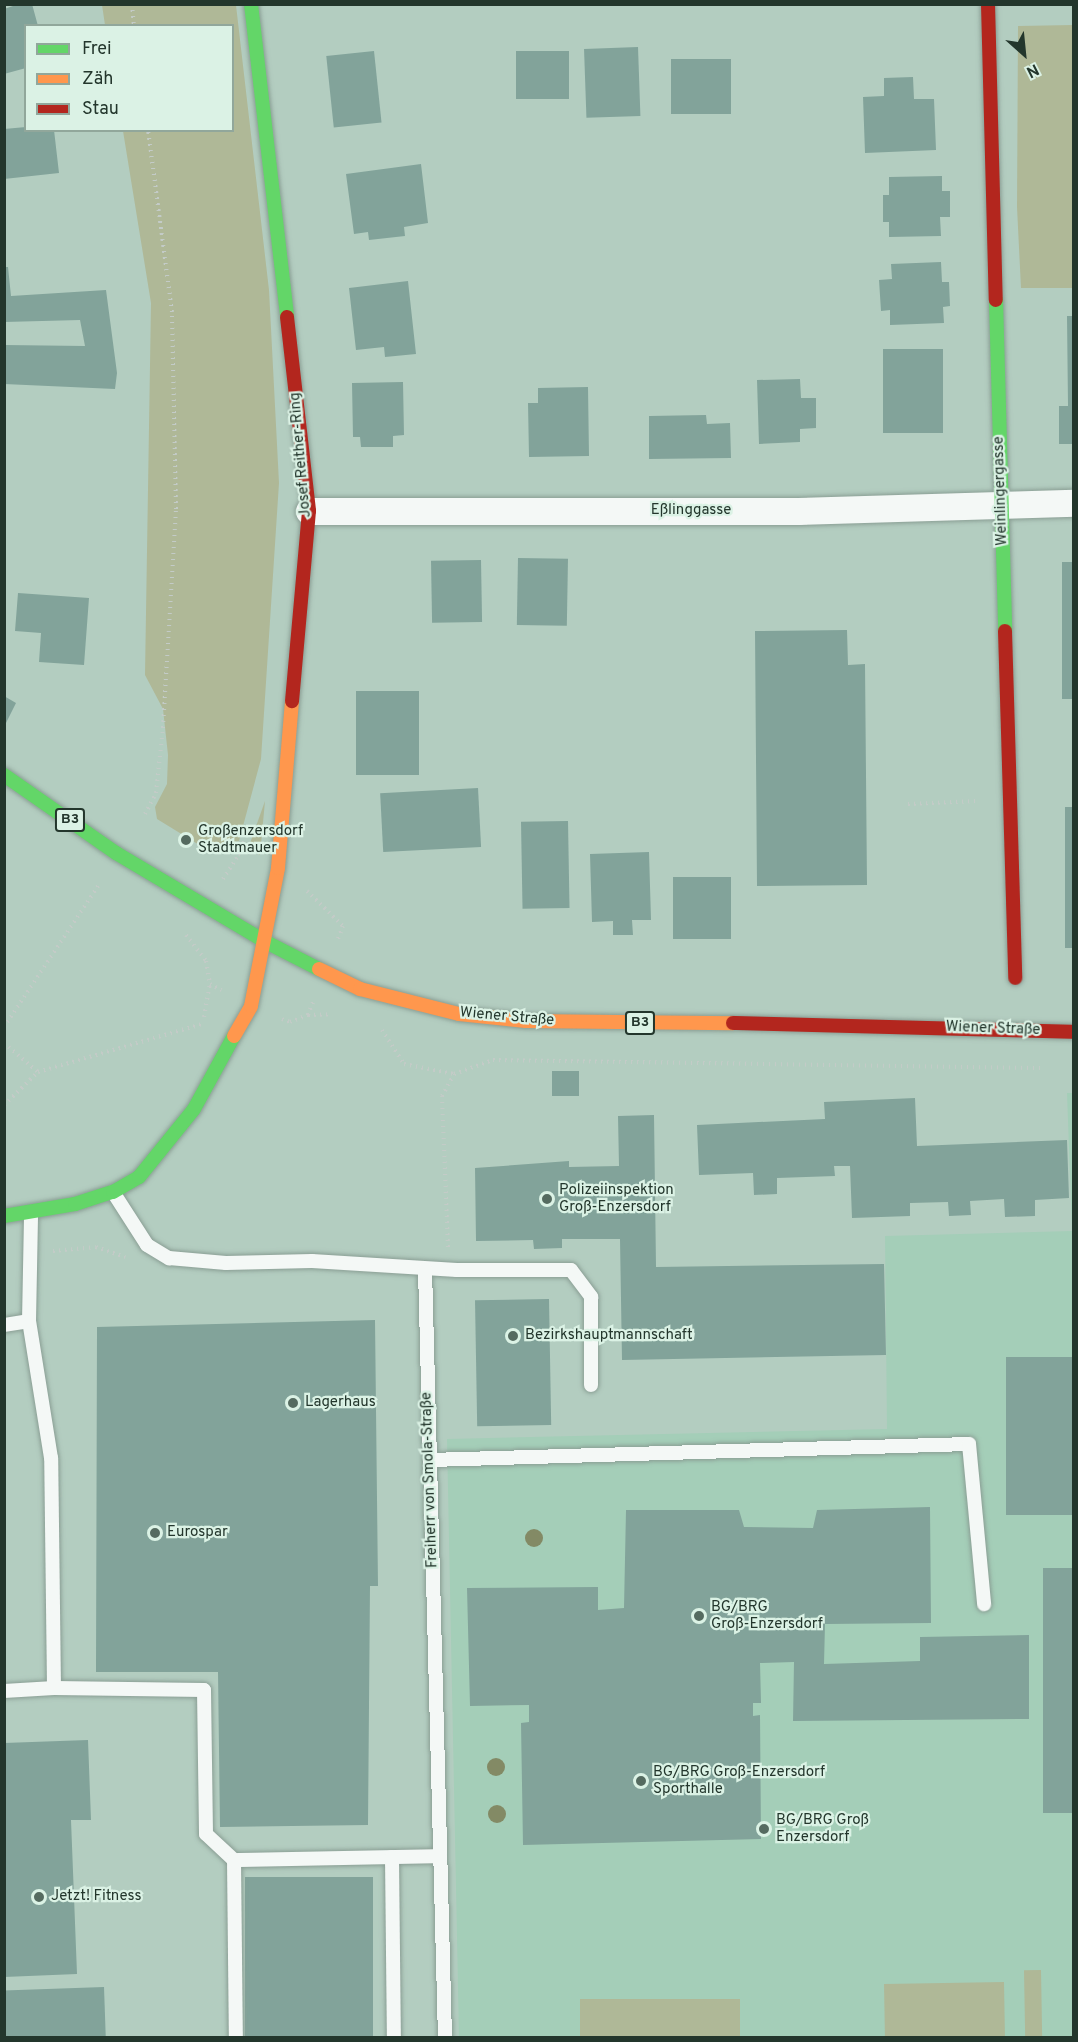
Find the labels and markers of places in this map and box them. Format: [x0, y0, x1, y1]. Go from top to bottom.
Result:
place label: Großenzersdorf Stadtmauer [198, 822, 303, 857]
marker: Großenzersdorf Stadtmauer [179, 833, 193, 847]
place label: Polizeiinspektion Groß-Enzersdorf [559, 1181, 674, 1216]
marker: Polizeiinspektion Groß-Enzersdorf [540, 1192, 554, 1206]
place label: Bezirkshauptmannschaft [525, 1327, 693, 1345]
marker: Bezirkshauptmannschaft [506, 1329, 520, 1343]
place label: Lagerhaus [305, 1394, 376, 1412]
marker: Lagerhaus [286, 1396, 300, 1410]
place label: Eurospar [167, 1524, 228, 1542]
marker: Eurospar [148, 1526, 162, 1540]
place label: BG/BRG Groß-Enzersdorf [711, 1598, 823, 1633]
marker: BG/BRG Groß-Enzersdorf [692, 1609, 706, 1623]
place label: BG/BRG Groß-Enzersdorf Sporthalle [653, 1763, 825, 1798]
marker: BG/BRG Groß-Enzersdorf Sporthalle [634, 1774, 648, 1788]
place label: BG/BRG Groß Enzersdorf [776, 1811, 869, 1846]
marker: BG/BRG Groß Enzersdorf [757, 1822, 771, 1836]
place label: Jetzt! Fitness [51, 1888, 141, 1906]
marker: Jetzt! Fitness [32, 1890, 46, 1904]

